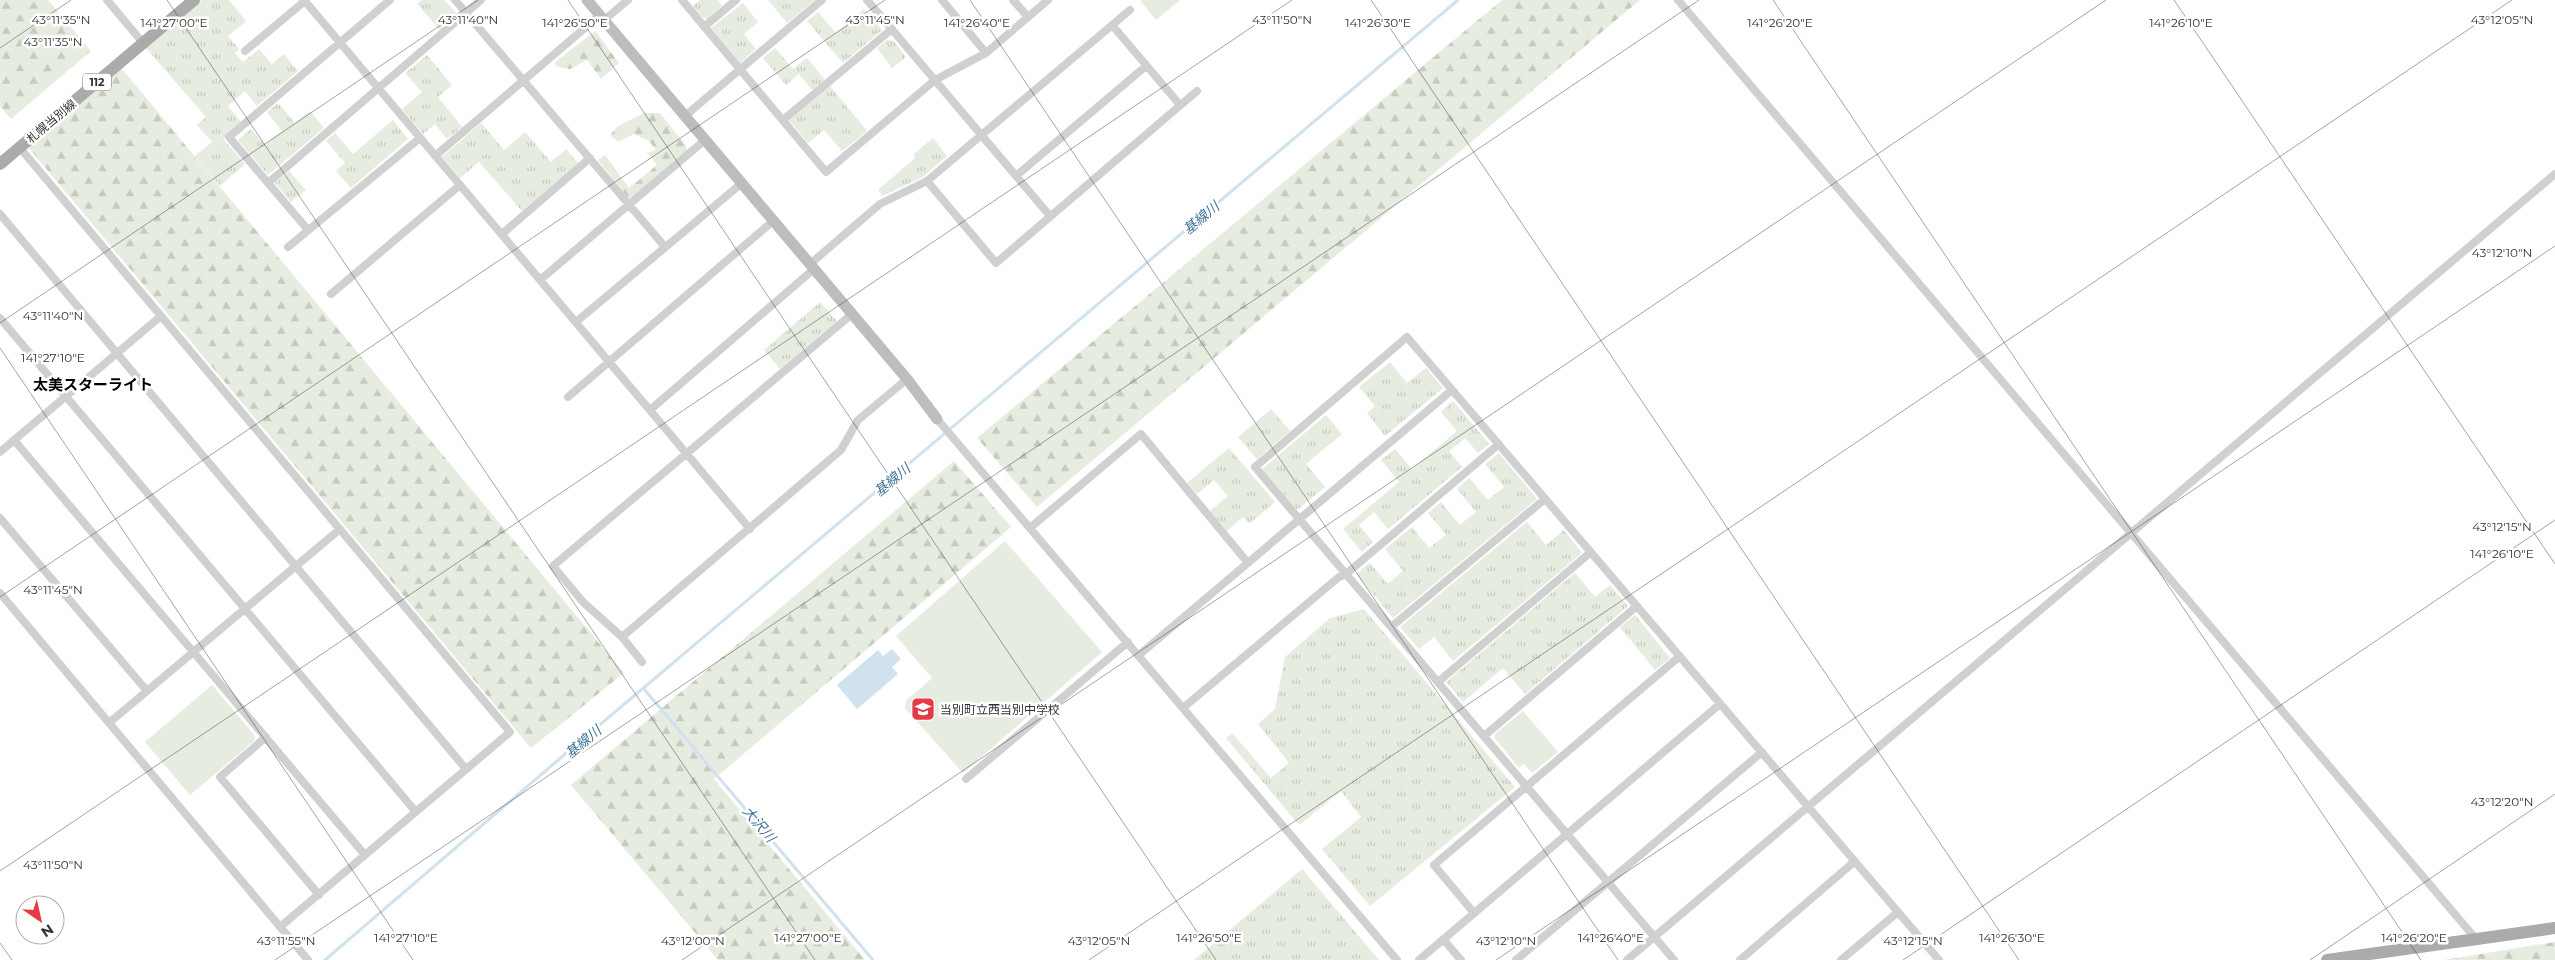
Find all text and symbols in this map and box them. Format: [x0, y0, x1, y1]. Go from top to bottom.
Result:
text: 43°11'35"N [32, 12, 90, 27]
text: 43°11'40"N [438, 12, 498, 27]
text: 43°11'45"N [845, 12, 905, 27]
text: 43°11'50"N [1252, 12, 1312, 27]
text: 43°12'05"N [2471, 12, 2533, 27]
text: 141°27'00"E [141, 15, 207, 30]
text: 141°26'50"E [542, 15, 608, 30]
text: 141°26'40"E [944, 15, 1010, 30]
text: 141°26'30"E [1345, 15, 1411, 30]
text: 141°26'20"E [1747, 15, 1813, 30]
text: 141°26'10"E [2149, 15, 2213, 30]
text: 43°11'35"N [24, 34, 82, 49]
road number: 112 [83, 74, 111, 90]
street label: 札幌当別線 [23, 96, 79, 146]
water label: 基線川 [1179, 196, 1224, 238]
text: 43°12'10"N [2472, 245, 2532, 260]
text: 43°11'40"N [23, 308, 83, 323]
text: 141°27'10"E [21, 350, 85, 365]
district label: 太美スターライト [33, 375, 153, 394]
water label: 基線川 [870, 458, 915, 500]
text: 43°12'15"N [2472, 519, 2532, 534]
text: 141°26'10"E [2470, 546, 2534, 561]
text: 43°11'45"N [23, 582, 83, 597]
school or university icon: 当別町立西当別中学校 [910, 696, 936, 722]
place label: 当別町立西当別中学校 [940, 702, 1060, 717]
water label: 基線川 [561, 720, 606, 762]
text: 43°12'20"N [2471, 794, 2533, 809]
water label: 大沢川 [739, 802, 781, 847]
text: 43°11'50"N [23, 857, 83, 872]
north arrow [15, 895, 65, 945]
text: N [38, 920, 57, 941]
text: 141°27'10"E [374, 930, 438, 945]
text: 141°27'00"E [775, 930, 841, 945]
text: 141°26'50"E [1176, 930, 1242, 945]
text: 141°26'40"E [1578, 930, 1644, 945]
text: 141°26'30"E [1979, 930, 2045, 945]
text: 141°26'20"E [2381, 930, 2447, 945]
text: 43°11'55"N [257, 933, 315, 948]
text: 43°12'00"N [661, 933, 725, 948]
text: 43°12'05"N [1068, 933, 1130, 948]
text: 43°12'10"N [1476, 933, 1536, 948]
text: 43°12'15"N [1883, 933, 1943, 948]

